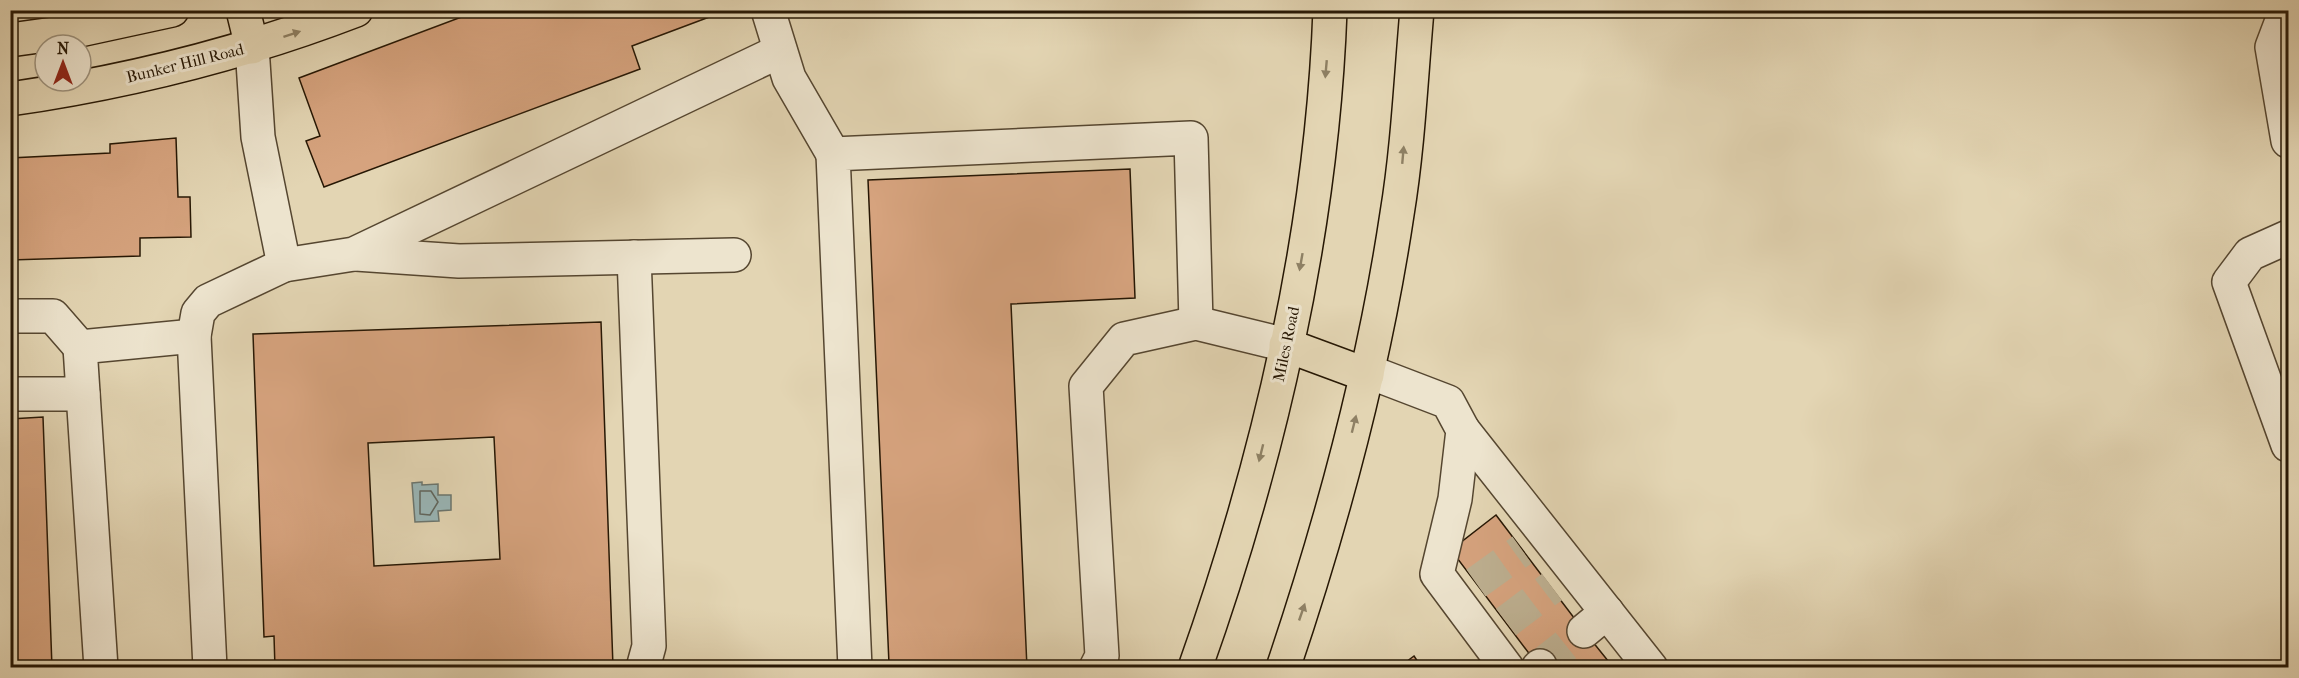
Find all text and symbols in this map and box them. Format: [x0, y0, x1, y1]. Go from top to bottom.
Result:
one-way arrow [283, 29, 301, 38]
north arrow [33, 33, 93, 93]
text: N [57, 39, 70, 58]
street label: Bunker Hill Road [124, 39, 246, 87]
one-way arrow [1321, 59, 1331, 78]
one-way arrow [1398, 145, 1408, 164]
one-way arrow [1297, 253, 1306, 272]
street label: Miles Road [1269, 304, 1303, 383]
one-way arrow [1350, 415, 1360, 433]
one-way arrow [1256, 444, 1265, 462]
one-way arrow [1298, 603, 1307, 621]

